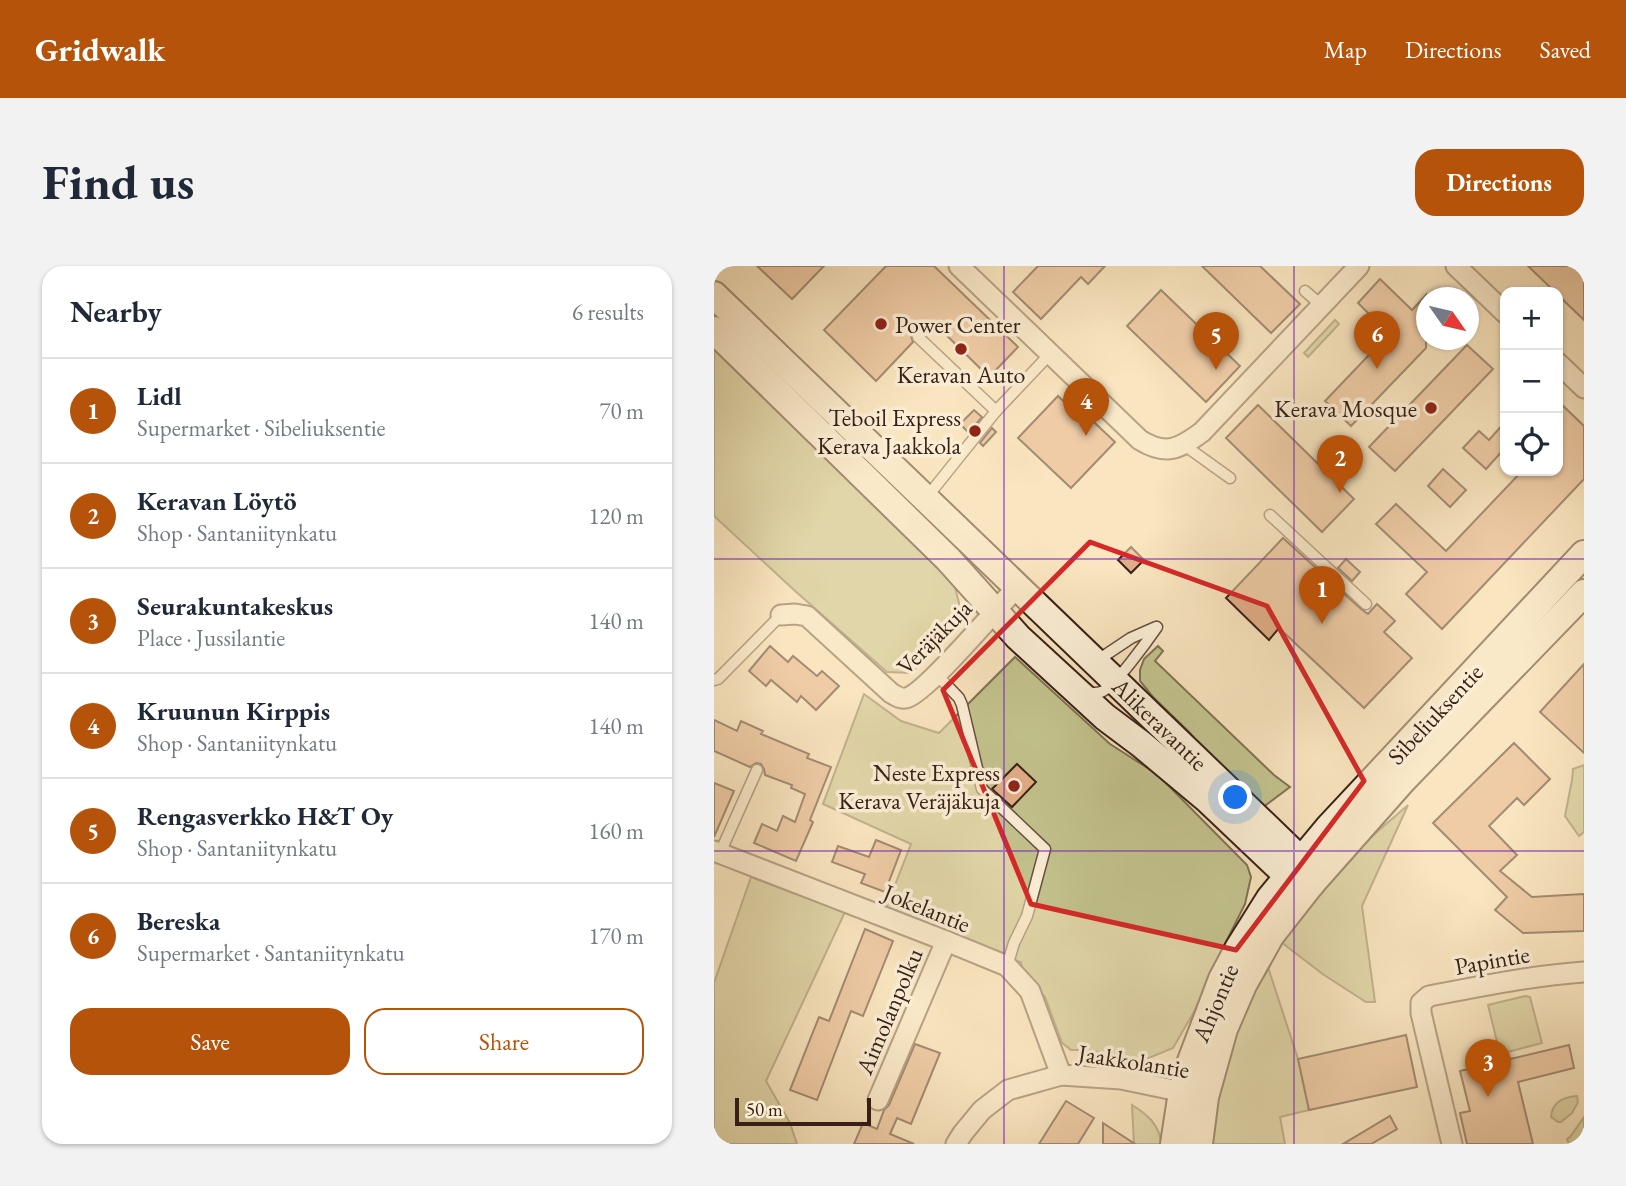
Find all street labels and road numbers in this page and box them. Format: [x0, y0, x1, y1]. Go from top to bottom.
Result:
street label: Veräjäkuja [890, 592, 979, 681]
street label: Sibeliuksentie [1380, 657, 1490, 771]
street label: Alikeravantie [1105, 670, 1214, 777]
street label: Jokelantie [877, 876, 975, 939]
street label: Papintie [1452, 938, 1532, 982]
street label: Aimolanpolku [848, 943, 930, 1080]
street label: Ahjontie [1184, 959, 1245, 1048]
street label: Jaakkolantie [1074, 1037, 1192, 1085]

